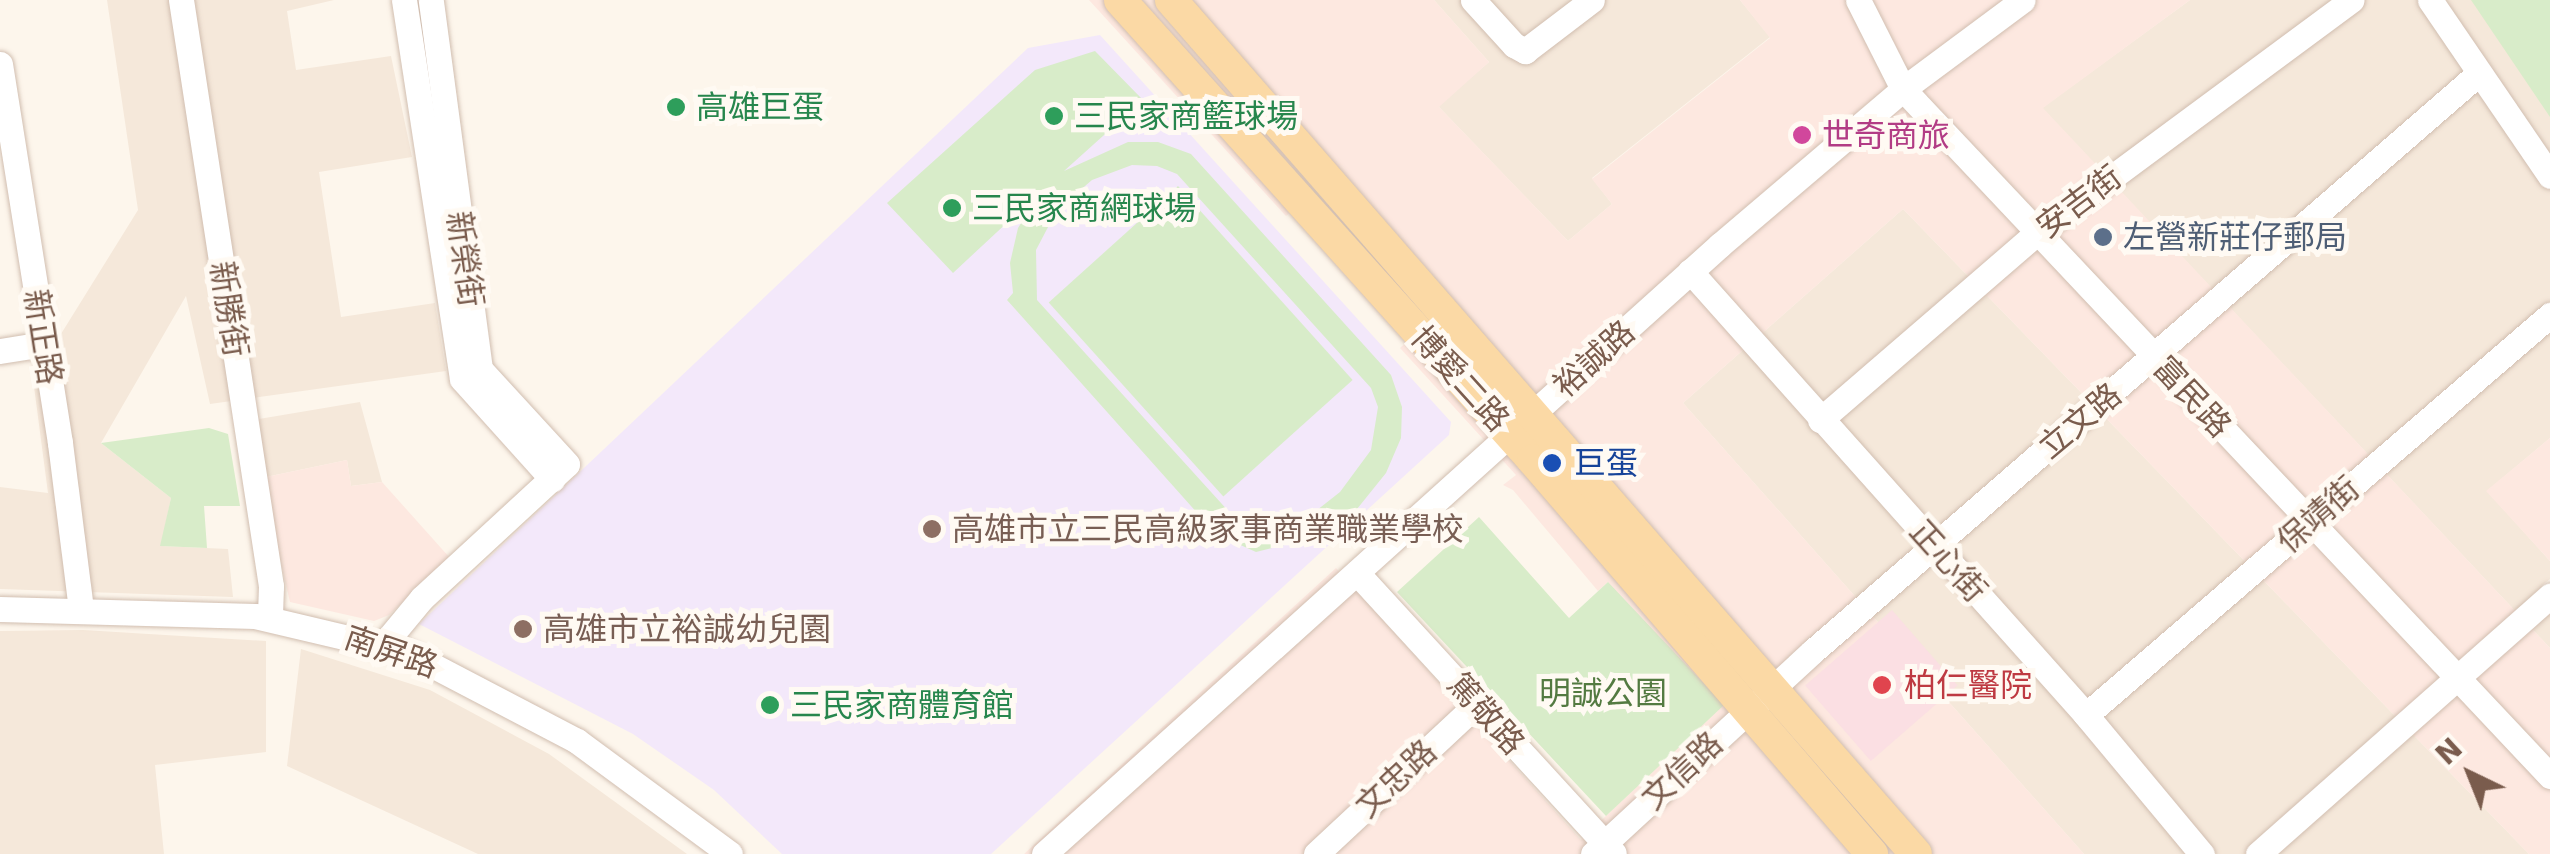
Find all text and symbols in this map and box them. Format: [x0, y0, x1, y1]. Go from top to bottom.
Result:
place label: 高雄巨蛋 [696, 88, 824, 126]
marker: 高雄巨蛋 [665, 96, 687, 118]
place label: 三民家商籃球場 [1074, 97, 1298, 135]
marker: 三民家商籃球場 [1043, 105, 1065, 127]
place label: 世奇商旅 [1822, 116, 1950, 154]
marker: 世奇商旅 [1791, 124, 1813, 146]
street label: 安吉街 [2029, 158, 2129, 246]
place label: 三民家商網球場 [972, 189, 1196, 227]
marker: 三民家商網球場 [941, 197, 963, 219]
street label: 新榮街 [439, 209, 491, 309]
place label: 左營新莊仔郵局 [2123, 218, 2347, 256]
marker: 左營新莊仔郵局 [2092, 226, 2114, 248]
street label: 新勝街 [203, 259, 255, 359]
street label: 新正路 [17, 287, 69, 387]
street label: 裕誠路 [1545, 313, 1643, 405]
street label: 博愛二路 [1403, 319, 1517, 439]
street label: 富民路 [2145, 349, 2239, 445]
street label: 立文路 [2031, 375, 2129, 467]
place label: 巨蛋 [1574, 444, 1638, 482]
marker: 巨蛋 [1539, 450, 1565, 476]
street label: 保靖街 [2269, 469, 2367, 561]
place label: 高雄市立三民高級家事商業職業學校 [952, 510, 1464, 548]
street label: 正心街 [1902, 512, 1994, 610]
marker: 高雄市立三民高級家事商業職業學校 [921, 518, 943, 540]
place label: 高雄市立裕誠幼兒園 [543, 610, 831, 648]
street label: 南屏路 [339, 618, 443, 686]
marker: 高雄市立裕誠幼兒園 [512, 618, 534, 640]
street label: 篤敬路 [1440, 665, 1532, 763]
place label: 柏仁醫院 [1904, 666, 2032, 704]
marker: 柏仁醫院 [1869, 672, 1895, 698]
park label: 明誠公園 [1539, 674, 1667, 712]
place label: 三民家商體育館 [790, 686, 1014, 724]
marker: 三民家商體育館 [759, 694, 781, 716]
street label: 文信路 [1634, 724, 1730, 818]
north arrow [2420, 724, 2520, 824]
street label: 文忠路 [1348, 732, 1444, 826]
text: N [2429, 732, 2469, 772]

